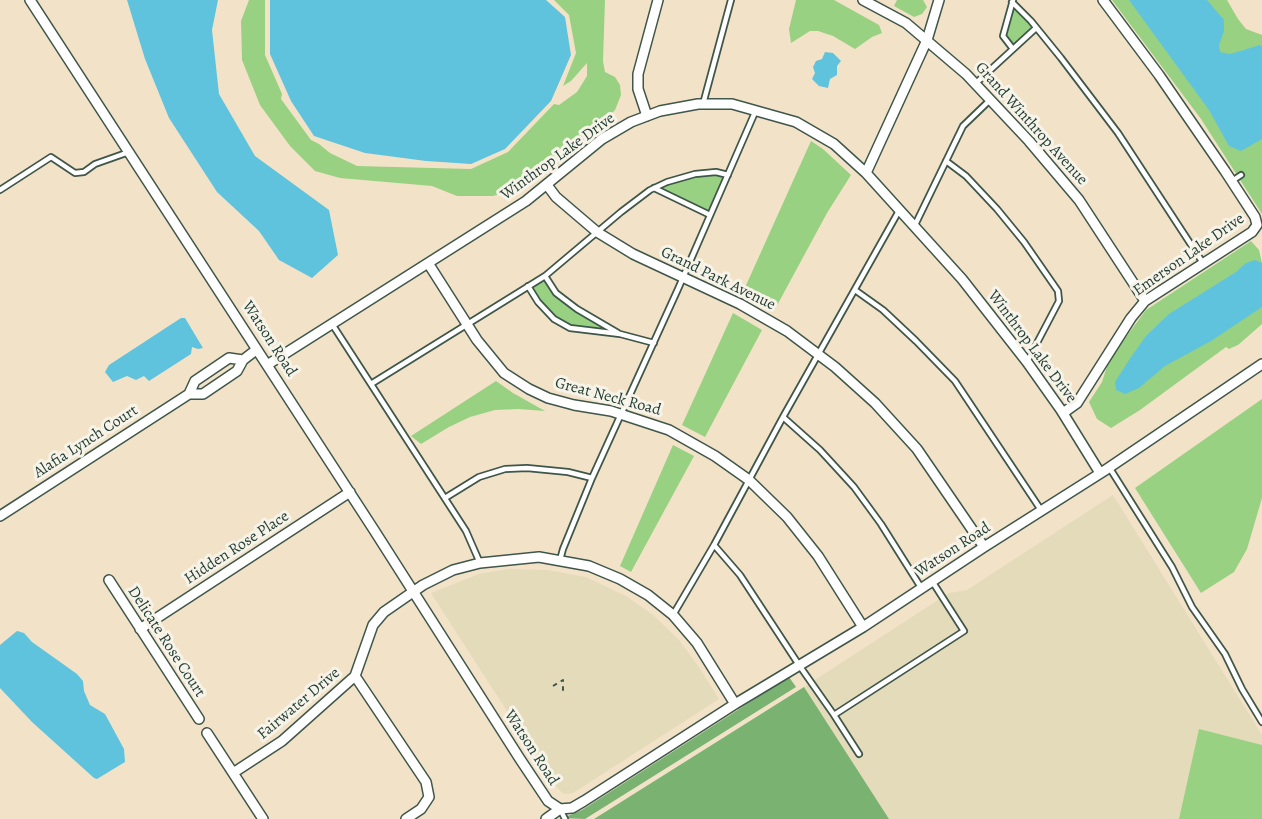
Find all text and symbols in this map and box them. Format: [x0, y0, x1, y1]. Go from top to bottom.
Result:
street label: Grand Winthrop Avenue [971, 59, 1091, 189]
street label: Winthrop Lake Drive [497, 109, 619, 205]
street label: Emerson Lake Drive [1130, 209, 1248, 301]
street label: Grand Park Avenue [658, 243, 778, 315]
street label: Winthrop Lake Drive [983, 287, 1081, 407]
street label: Watson Road [238, 298, 300, 380]
street label: Great Neck Road [553, 374, 663, 420]
street label: Alafia Lynch Court [30, 401, 142, 483]
street label: Hidden Rose Place [181, 507, 293, 589]
street label: Watson Road [912, 519, 994, 581]
street label: Delicate Rose Court [123, 583, 209, 701]
street label: Fairwater Drive [254, 664, 344, 744]
street label: Watson Road [500, 707, 562, 789]

